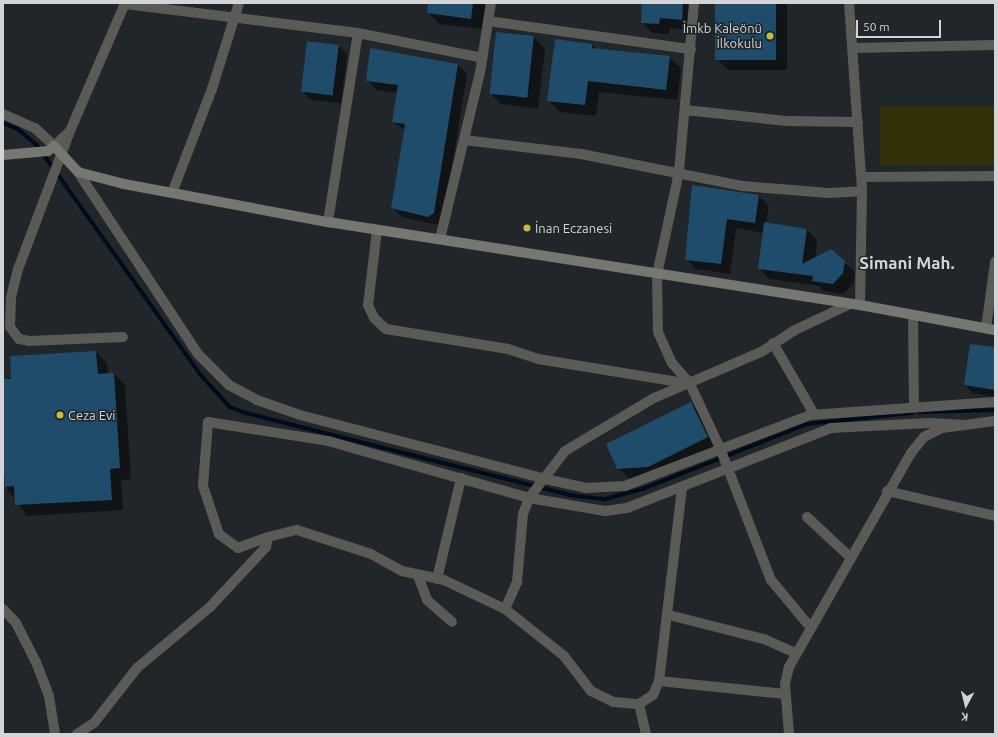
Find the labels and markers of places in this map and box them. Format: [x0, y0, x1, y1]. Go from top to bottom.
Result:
place label: İmkb Kaleönü İlkokulu [683, 21, 762, 52]
marker: İmkb Kaleönü İlkokulu [765, 31, 775, 41]
place label: İnan Eczanesi [535, 220, 612, 236]
marker: İnan Eczanesi [522, 223, 532, 233]
place label: Ceza Evi [68, 407, 115, 423]
marker: Ceza Evi [55, 410, 65, 420]

